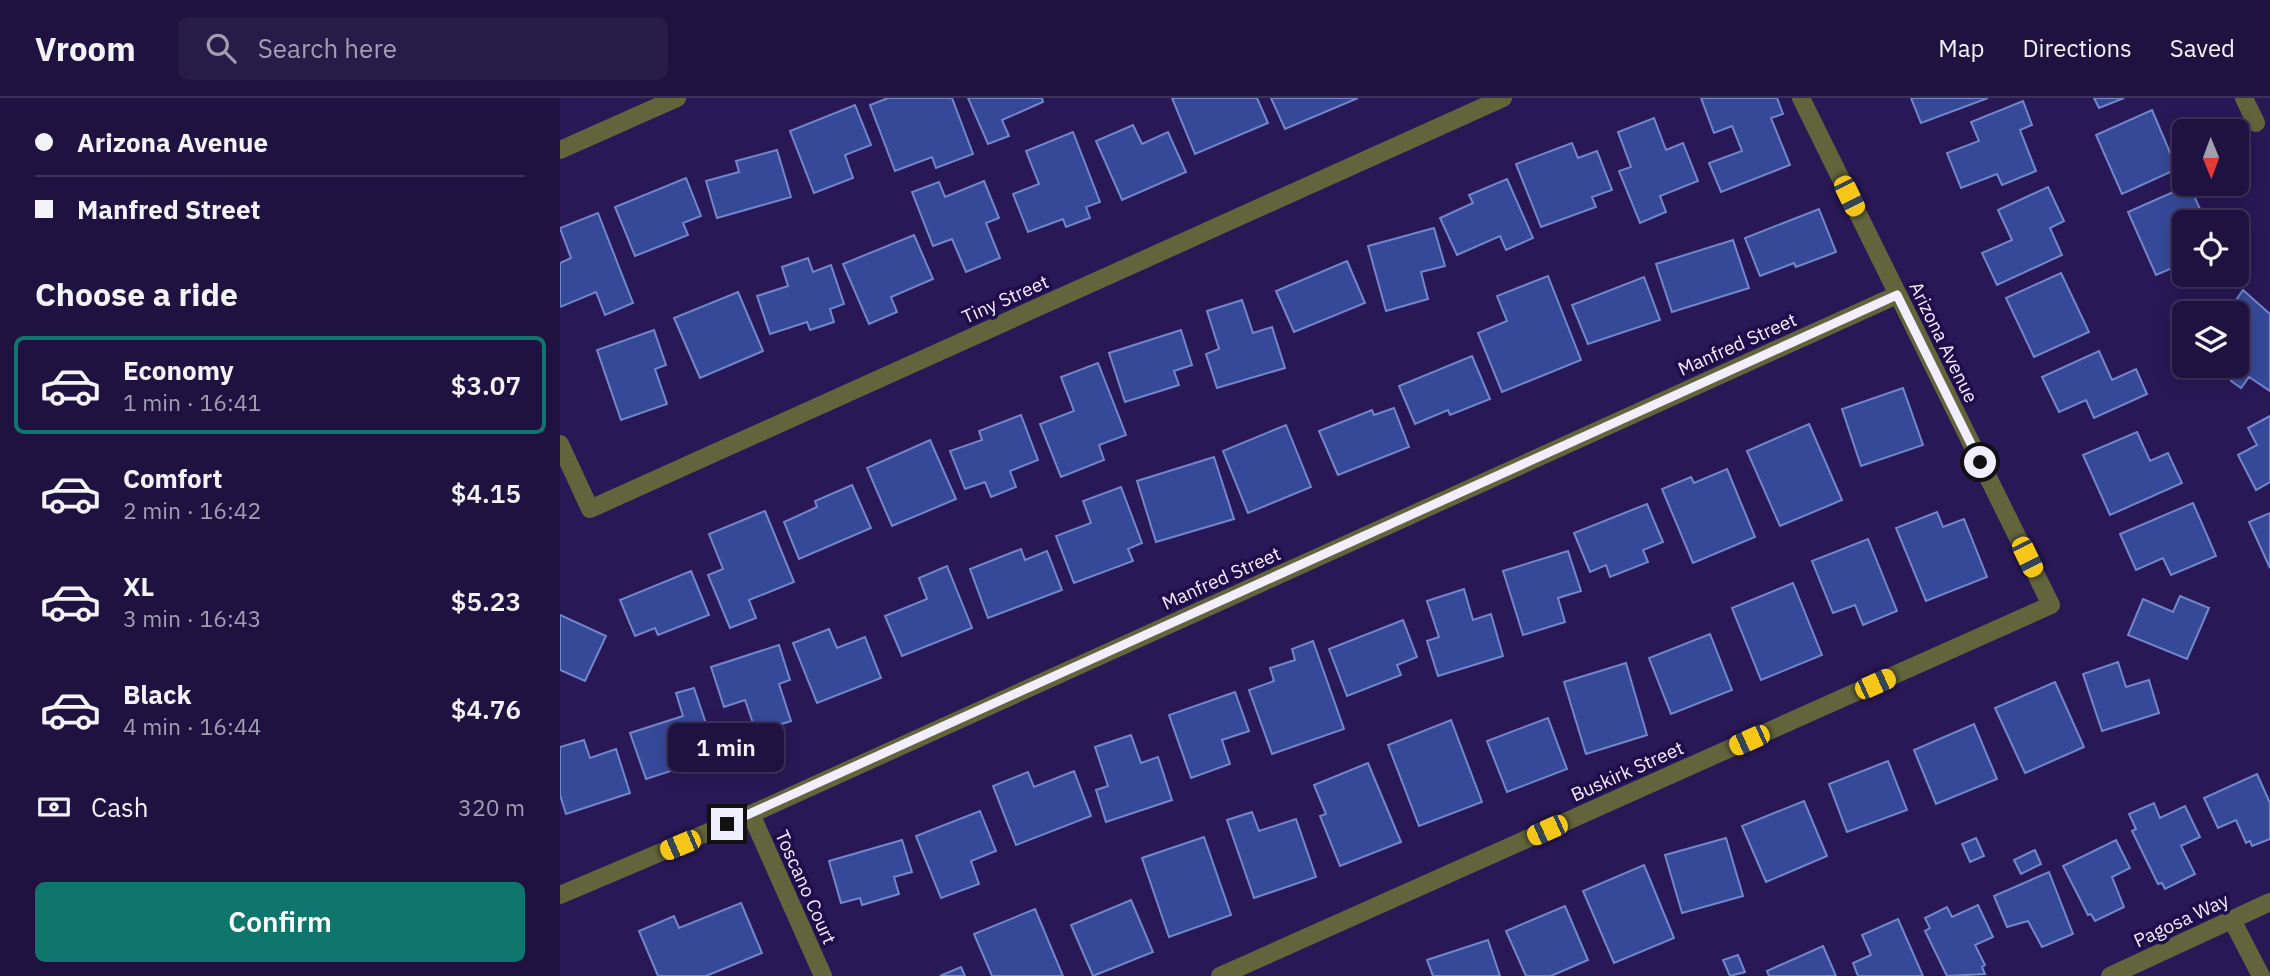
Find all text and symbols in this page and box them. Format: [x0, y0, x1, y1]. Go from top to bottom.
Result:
search box [178, 17, 668, 80]
text: Vroom [35, 27, 136, 70]
icon: search [202, 29, 240, 67]
text: Search here [258, 31, 397, 65]
text: Map [1938, 32, 1984, 64]
text: Directions [2022, 32, 2132, 64]
text: Saved [2170, 32, 2235, 64]
north arrow [2172, 119, 2249, 196]
map controls [2172, 119, 2249, 378]
text: Arizona Avenue [77, 125, 268, 159]
car [1831, 173, 1868, 219]
text: Manfred Street [77, 192, 261, 226]
button: locate [2172, 210, 2249, 287]
street label: Tiny Street [958, 269, 1052, 329]
text: Choose a ride [35, 273, 238, 315]
street label: Arizona Avenue [1904, 277, 1984, 407]
button: layers [2172, 301, 2249, 378]
street label: Manfred Street [1674, 307, 1800, 381]
text: Economy [123, 353, 234, 387]
icon: car [39, 354, 102, 417]
text: $3.07 [451, 368, 521, 402]
text: 1 min · 16:41 [123, 387, 261, 417]
route start [1964, 446, 1996, 478]
text: Comfort [123, 461, 222, 495]
icon: car [39, 462, 102, 525]
text: $4.15 [451, 476, 521, 510]
text: 2 min · 16:42 [123, 495, 261, 525]
car [2009, 534, 2046, 580]
street label: Manfred Street [1158, 541, 1284, 615]
text: XL [123, 569, 154, 603]
icon: car [39, 570, 102, 633]
text: $5.23 [451, 584, 521, 618]
text: 3 min · 16:43 [123, 603, 261, 633]
car [1852, 666, 1899, 702]
text: Black [123, 677, 191, 711]
icon: car [39, 678, 102, 741]
text: $4.76 [451, 692, 521, 726]
text: 4 min · 16:44 [123, 711, 261, 741]
callout: 1 min [669, 722, 785, 772]
car [1726, 722, 1773, 758]
text: 1 min [696, 732, 756, 762]
street label: Buskirk Street [1567, 735, 1687, 807]
icon: cash [35, 788, 73, 826]
text: Cash [91, 790, 148, 824]
text: 320 m [458, 792, 525, 822]
route end [711, 808, 743, 840]
car [1524, 812, 1571, 848]
street label: Toscano Court [770, 826, 842, 948]
car [657, 827, 704, 863]
button: Confirm [35, 882, 525, 962]
street label: Pagosa Way [2130, 887, 2233, 952]

